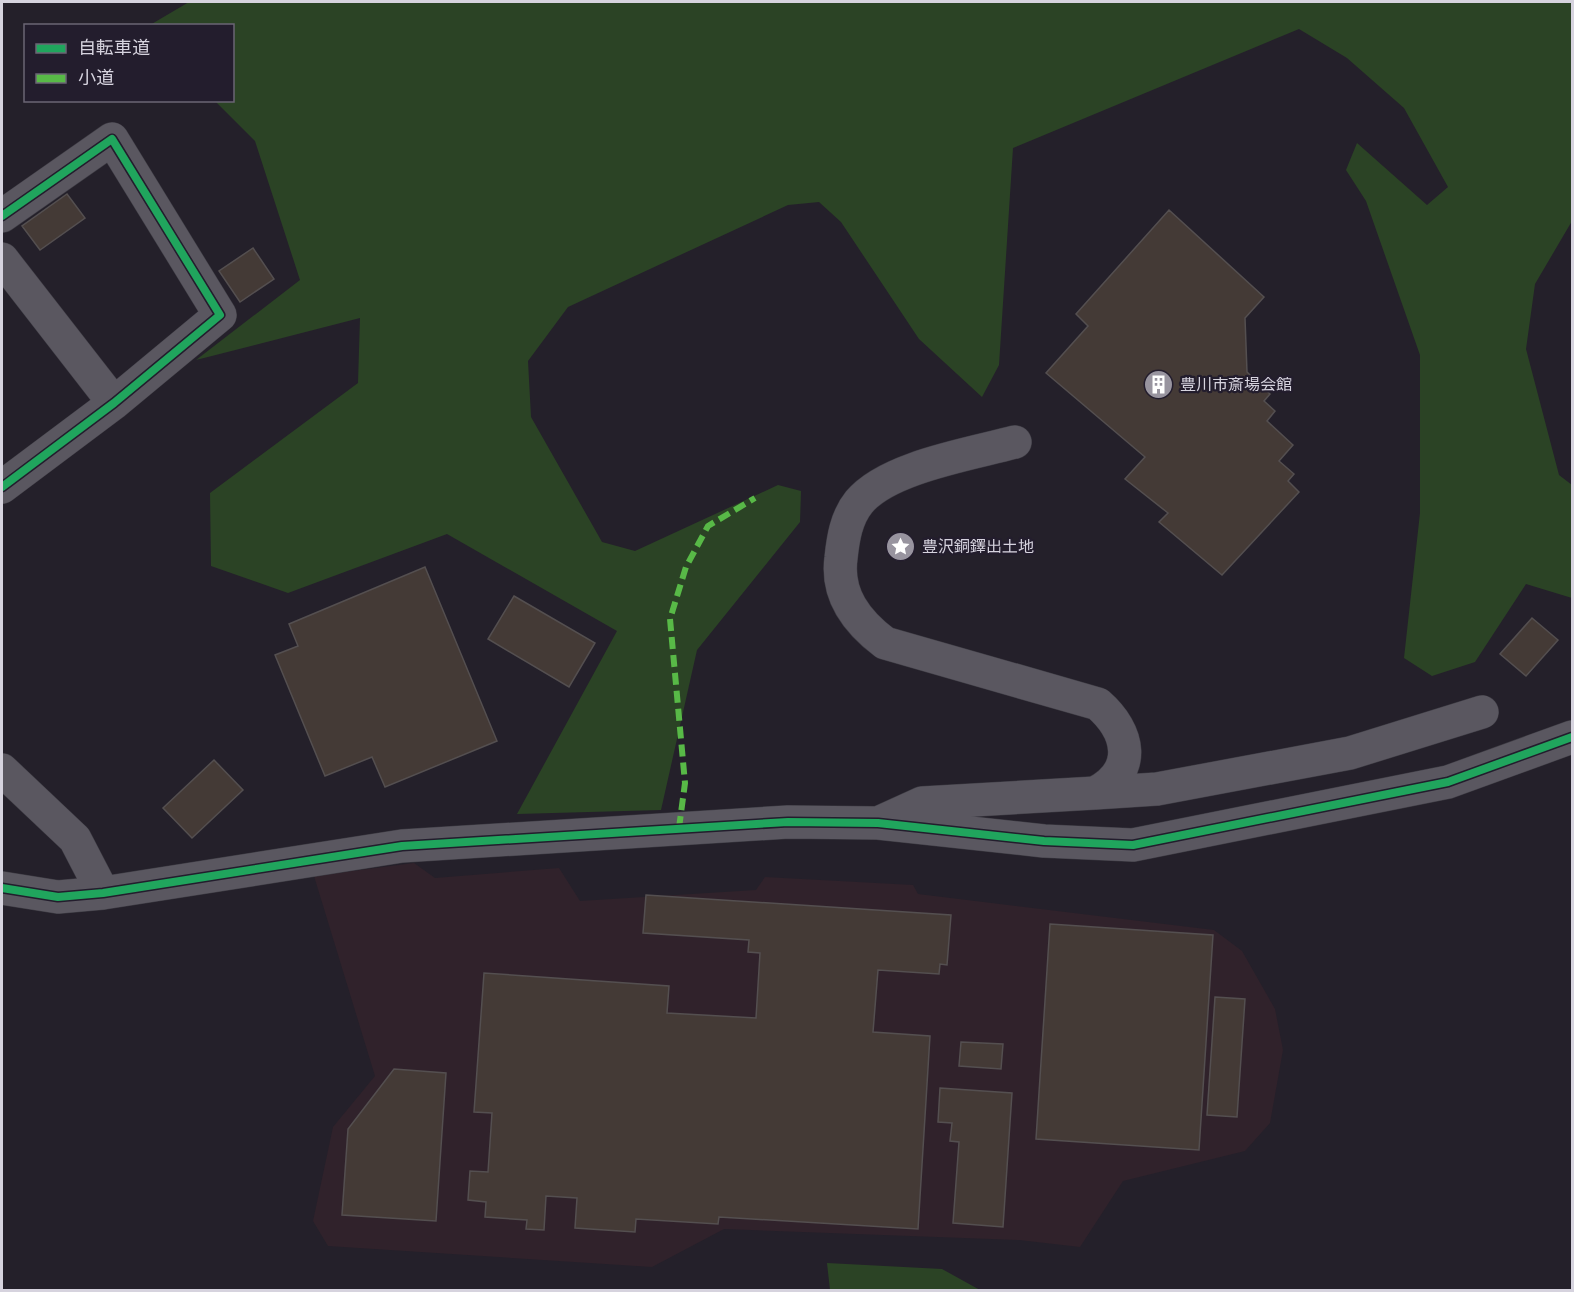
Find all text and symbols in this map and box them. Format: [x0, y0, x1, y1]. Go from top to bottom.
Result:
legend [24, 24, 234, 102]
text: 自転車道 [78, 36, 150, 60]
text: 小道 [78, 66, 114, 90]
building icon: 豊川市斎場会館 [1143, 368, 1175, 400]
place label: 豊川市斎場会館 [1180, 374, 1292, 395]
place icon: 豊沢銅鐸出土地 [885, 530, 917, 562]
place label: 豊沢銅鐸出土地 [922, 536, 1034, 557]

